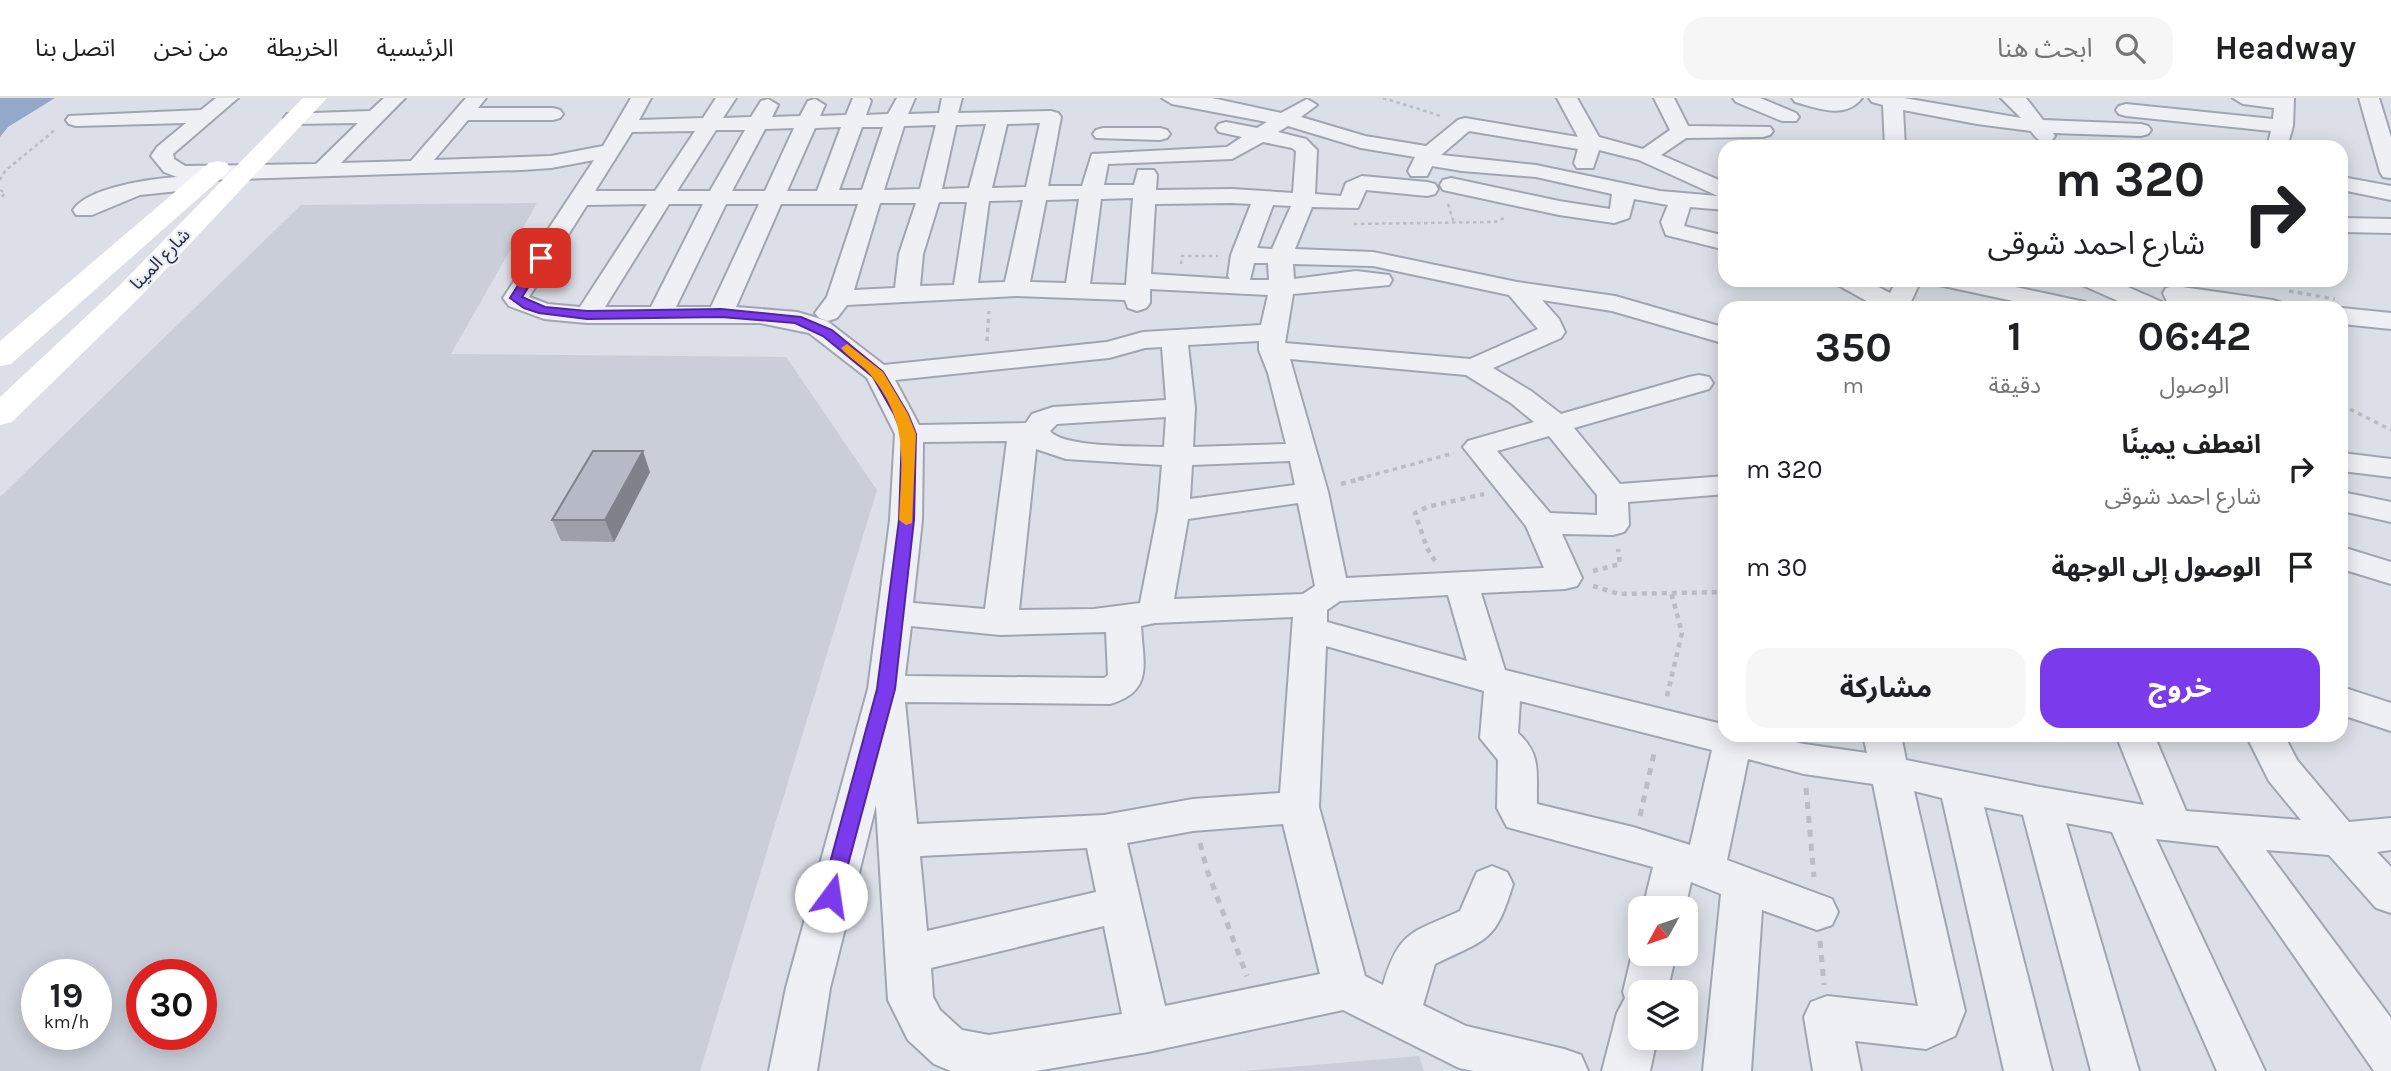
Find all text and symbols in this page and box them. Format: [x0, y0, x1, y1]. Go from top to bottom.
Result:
search box [1683, 17, 2173, 80]
icon: search [2111, 29, 2149, 67]
text: Headway [2215, 29, 2356, 67]
text: ابحث هنا [1997, 33, 2093, 64]
text: اتصل بنا [35, 34, 116, 62]
text: من نحن [154, 34, 229, 62]
text: الخريطة [267, 34, 339, 62]
text: الرئيسية [377, 34, 454, 62]
text: 320 m [2055, 151, 2205, 208]
icon: right [2229, 168, 2320, 259]
street label: شارع المينا [125, 224, 197, 296]
text: شارع احمد شوقى [1987, 225, 2205, 262]
pin [511, 228, 571, 288]
icon: arrive [522, 239, 560, 277]
text: 1 [2007, 311, 2022, 361]
text: 06:42 [2138, 311, 2251, 361]
text: 350 [1815, 322, 1892, 372]
text: m [1843, 372, 1864, 399]
text: دقيقة [1989, 372, 2041, 399]
text: الوصول [2159, 372, 2229, 399]
text: انعطف يمينًا [2121, 429, 2261, 460]
icon: right [2282, 450, 2320, 488]
text: 320 m [1746, 454, 1822, 485]
text: شارع احمد شوقى [2105, 483, 2261, 510]
icon: arrive [2282, 548, 2320, 586]
text: 30 m [1746, 552, 1807, 583]
text: الوصول إلى الوجهة [2052, 552, 2261, 583]
button: مشاركة [1746, 648, 2026, 728]
button: خروج [2040, 648, 2320, 728]
position arrow [794, 859, 868, 933]
north arrow [1628, 896, 1698, 966]
map controls [1628, 896, 1698, 1050]
speed limit sign: 30 [126, 959, 217, 1050]
text: 19 [50, 975, 83, 1016]
button: layers [1628, 980, 1698, 1050]
text: km/h [44, 1011, 89, 1033]

